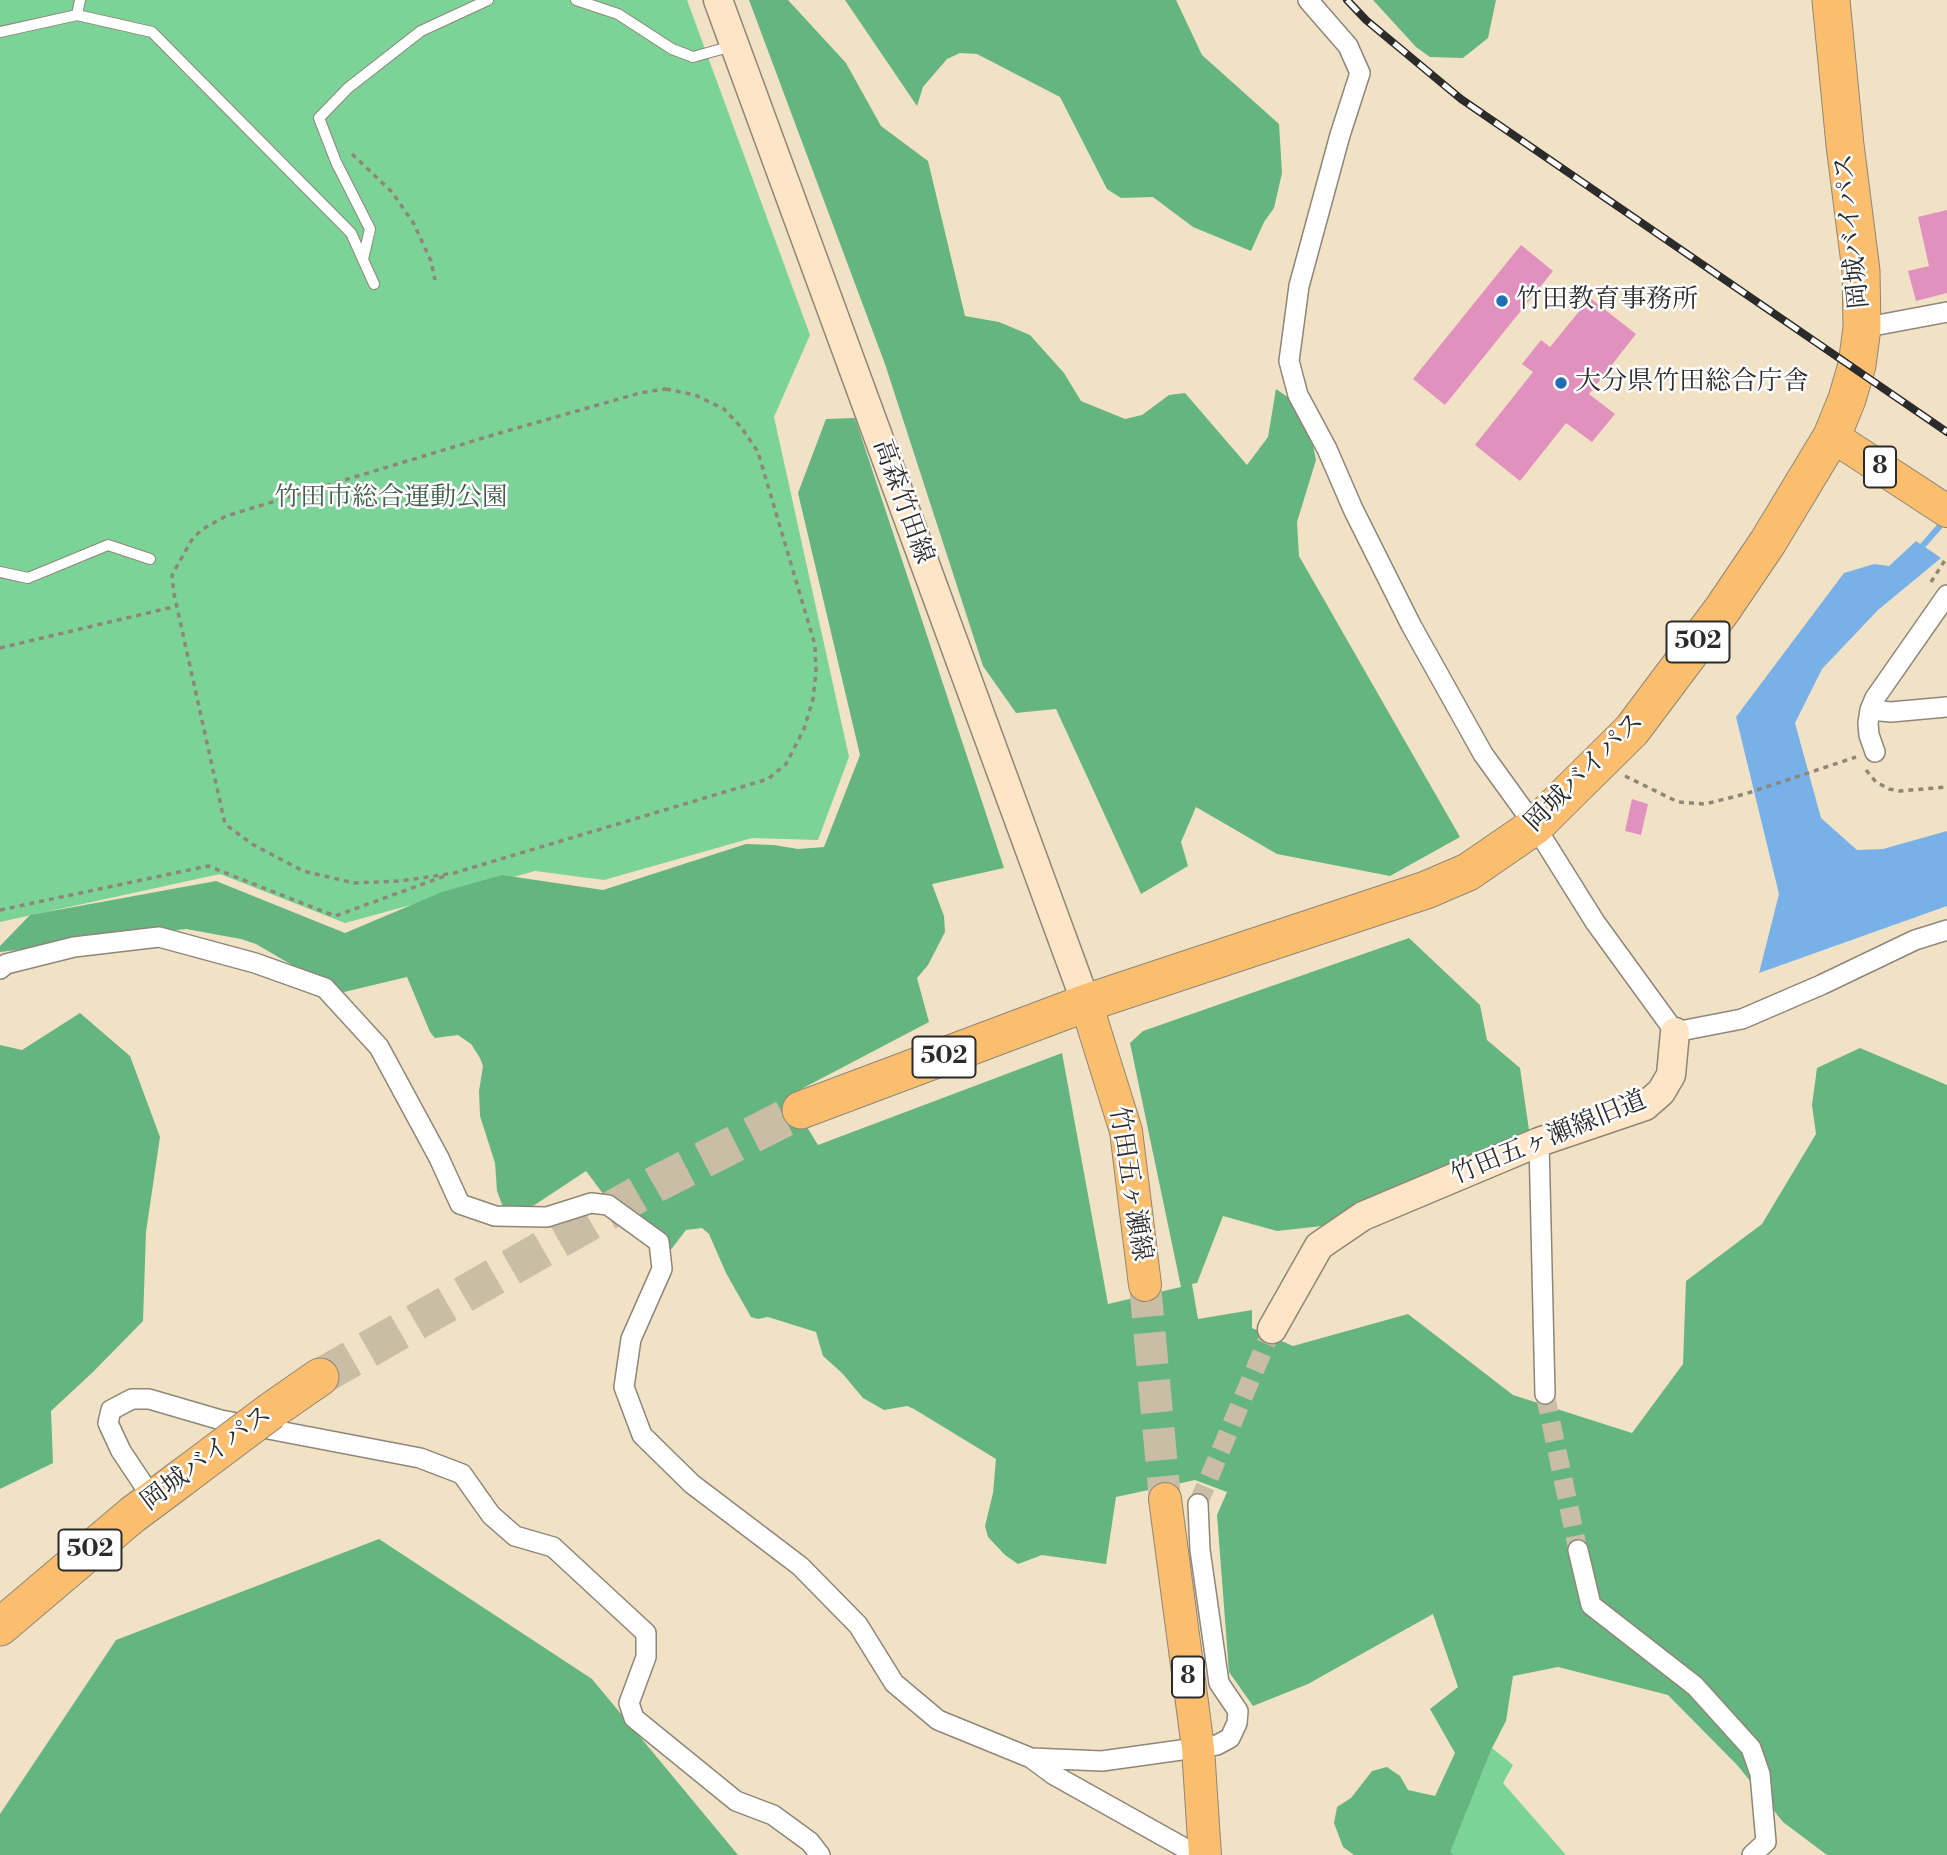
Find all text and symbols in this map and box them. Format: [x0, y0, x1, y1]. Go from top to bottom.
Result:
street label: 岡城バイパス [1829, 152, 1877, 310]
place label: 竹田教育事務所 [1516, 285, 1698, 317]
marker: 竹田教育事務所 [1494, 293, 1510, 309]
place label: 大分県竹田総合庁舎 [1575, 367, 1809, 399]
marker: 大分県竹田総合庁舎 [1553, 375, 1569, 391]
street label: 高森竹田線 [865, 436, 939, 568]
road number: 8 [1864, 446, 1896, 488]
park label: 竹田市総合運動公園 [274, 483, 508, 515]
road number: 502 [1666, 622, 1730, 662]
street label: 岡城バイパス [1519, 707, 1651, 839]
road number: 502 [912, 1036, 976, 1078]
street label: 竹田五ヶ瀬線旧道 [1447, 1086, 1651, 1192]
street label: 竹田五ヶ瀬線 [1101, 1105, 1157, 1263]
street label: 岡城バイパス [135, 1400, 279, 1518]
road number: 502 [58, 1530, 122, 1570]
road number: 8 [1172, 1657, 1204, 1698]

